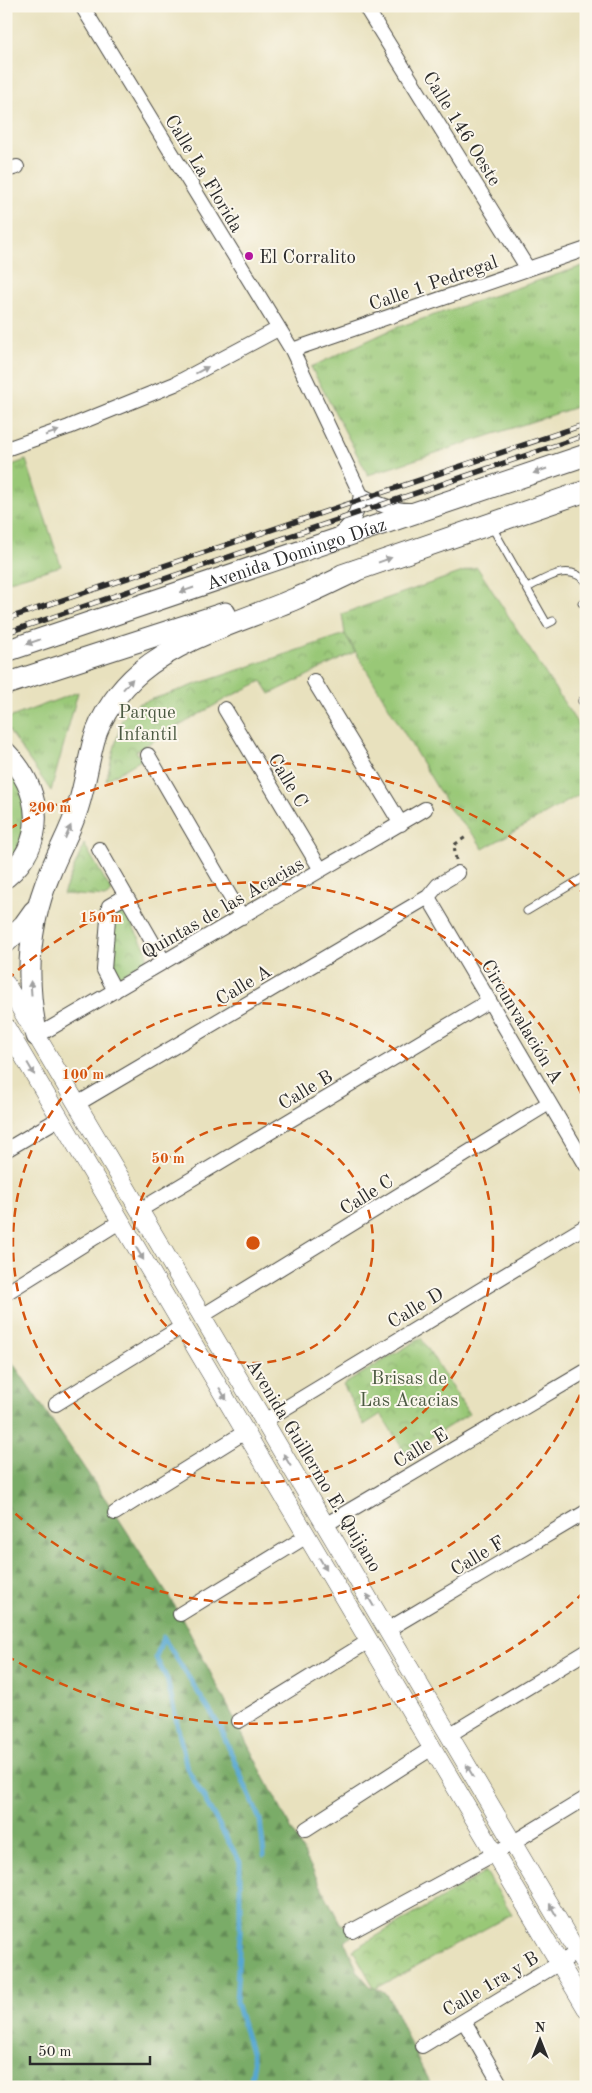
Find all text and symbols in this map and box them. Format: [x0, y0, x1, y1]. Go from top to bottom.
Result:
street label: Calle 146 Oeste [418, 69, 504, 190]
street label: Calle La Florida [160, 112, 246, 237]
place label: El Corralito [259, 249, 356, 268]
marker: El Corralito [243, 250, 255, 262]
street label: Calle 1 Pedregal [367, 253, 501, 315]
one-way arrow [195, 366, 209, 374]
one-way arrow [45, 429, 60, 436]
one-way arrow [532, 468, 547, 475]
street label: Avenida Domingo Díaz [204, 516, 389, 595]
one-way arrow [378, 556, 393, 563]
one-way arrow [179, 587, 194, 594]
one-way arrow [25, 639, 40, 646]
one-way arrow [122, 678, 134, 690]
park label: Parque Infantil [117, 704, 177, 745]
street label: Calle C [263, 751, 310, 812]
text: 200 m [29, 801, 71, 816]
one-way arrow [65, 825, 73, 839]
street label: Quintas de las Acacias [139, 855, 308, 963]
text: 150 m [80, 911, 122, 926]
street label: Circunvalación A [476, 957, 565, 1088]
street label: Calle A [213, 962, 276, 1010]
one-way arrow [26, 980, 34, 996]
one-way arrow [27, 1062, 36, 1075]
text: 100 m [62, 1068, 104, 1083]
street label: Calle B [276, 1068, 337, 1115]
text: 50 m [151, 1152, 185, 1167]
street label: Calle C [337, 1172, 397, 1220]
centre of rings [244, 1234, 262, 1252]
one-way arrow [136, 1247, 145, 1261]
street label: Calle D [385, 1285, 447, 1333]
street label: Avenida Guillermo E. Quijano [242, 1357, 384, 1576]
park label: Brisas de Las Acacias [360, 1370, 458, 1411]
one-way arrow [219, 1386, 227, 1401]
street label: Calle E [391, 1426, 452, 1473]
one-way arrow [283, 1454, 292, 1467]
street label: Calle F [448, 1534, 509, 1581]
one-way arrow [319, 1557, 328, 1571]
one-way arrow [365, 1594, 374, 1607]
one-way arrow [466, 1763, 474, 1778]
one-way arrow [548, 1904, 557, 1917]
street label: Calle 1ra y B [440, 1949, 543, 2021]
north arrow [514, 2016, 564, 2066]
text: N [535, 2021, 546, 2035]
scale bar [30, 2033, 150, 2065]
text: 50 m [38, 2045, 72, 2060]

